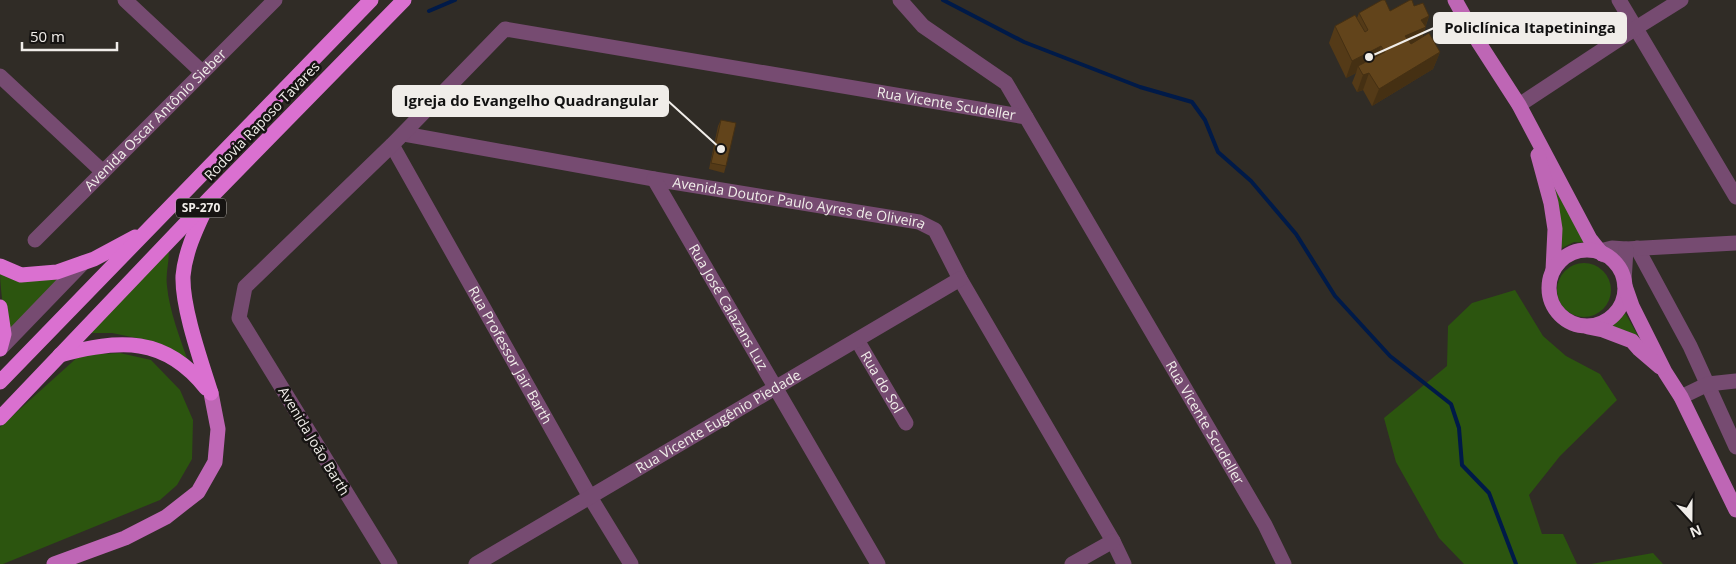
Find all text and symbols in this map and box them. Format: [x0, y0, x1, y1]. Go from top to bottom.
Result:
callout: Policlínica Itapetininga [1434, 13, 1626, 43]
text: Policlínica Itapetininga [1444, 17, 1616, 37]
scale bar [22, 20, 118, 52]
text: 50 m [30, 26, 65, 46]
street label: Avenida Oscar Antônio Sieber [80, 44, 230, 195]
street label: Rodovia Raposo Tavares [200, 57, 324, 184]
street label: Rua Vicente Scudeller [875, 82, 1017, 124]
callout: Igreja do Evangelho Quadrangular [393, 86, 668, 116]
text: Igreja do Evangelho Quadrangular [404, 90, 659, 110]
street label: Avenida Doutor Paulo Ayres de Oliveira [671, 172, 929, 233]
road number: SP-270 [176, 198, 226, 218]
street label: Rua José Calazans Luz [685, 240, 773, 373]
street label: Rua Professor Jair Barth [464, 282, 557, 427]
street label: Rua do Sol [857, 347, 908, 416]
street label: Rua Vicente Scudeller [1162, 357, 1249, 488]
street label: Rua Vicente Eugênio Piedade [632, 365, 804, 477]
street label: Avenida João Barth [274, 383, 354, 499]
north arrow [1666, 494, 1716, 544]
text: N [1687, 521, 1705, 543]

